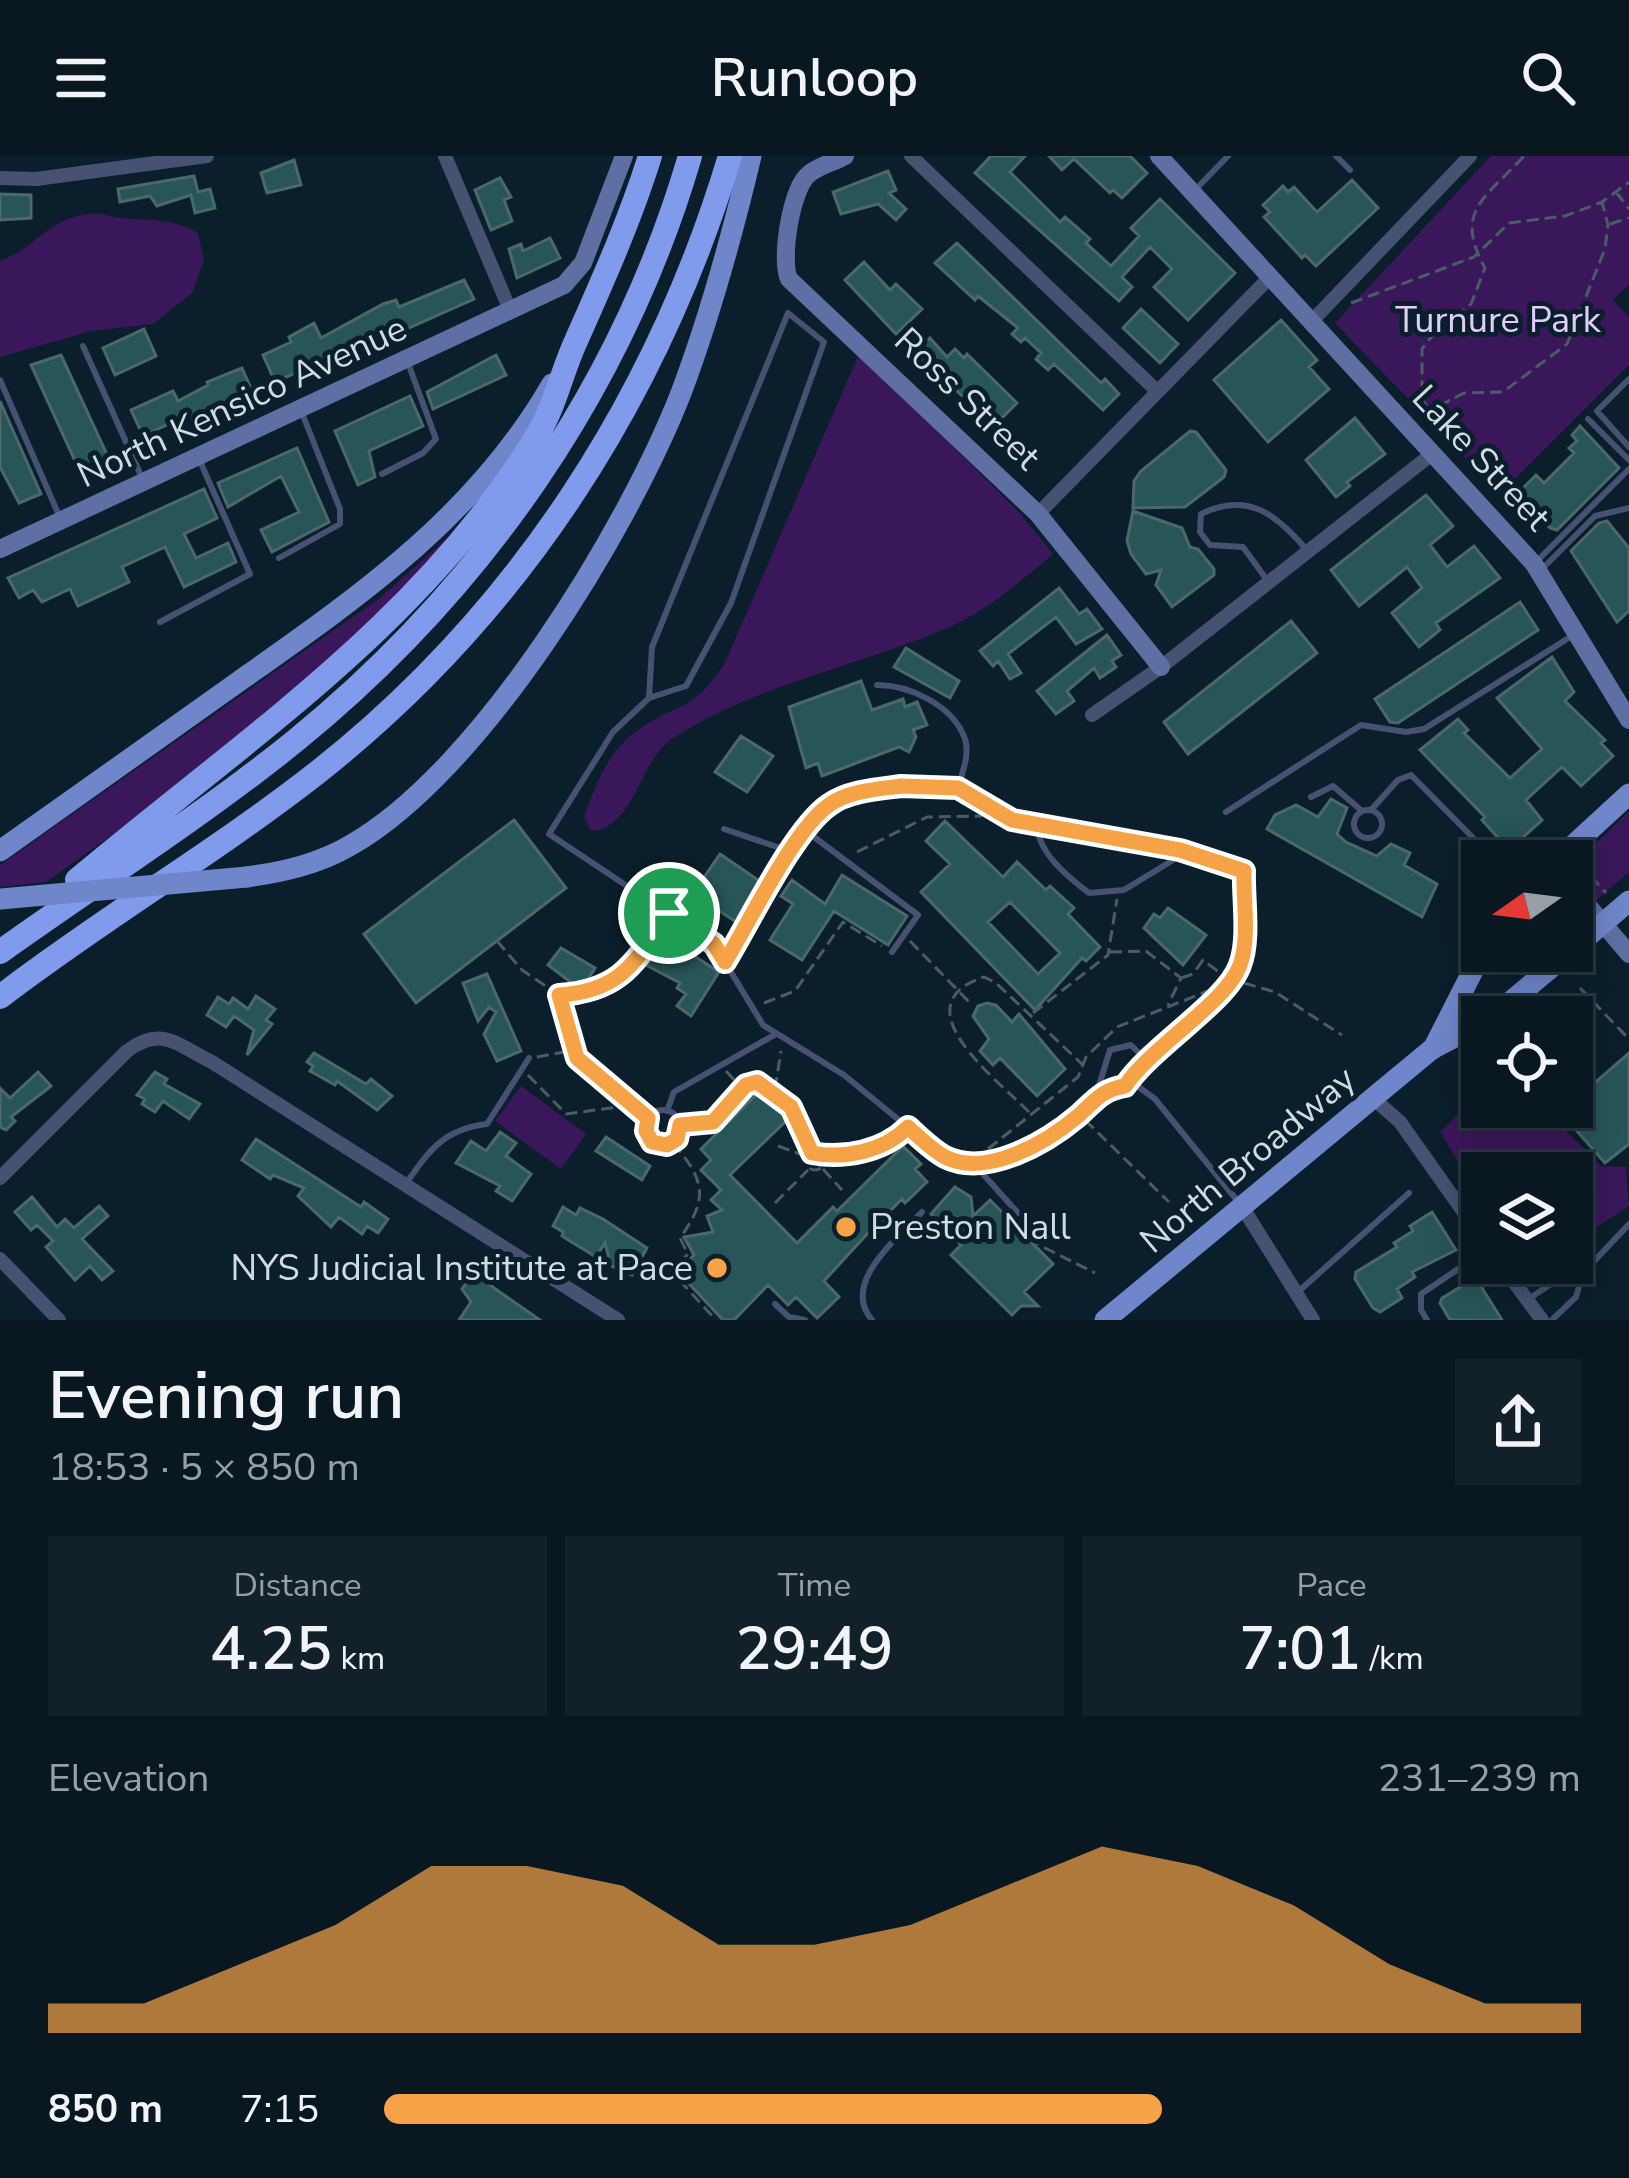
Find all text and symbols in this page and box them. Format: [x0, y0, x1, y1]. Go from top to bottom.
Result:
text: Runloop [711, 41, 918, 115]
icon: menu [48, 45, 114, 111]
icon: search [1515, 45, 1581, 111]
park label: Turnure Park [1395, 296, 1602, 345]
street label: North Kensico Avenue [69, 304, 415, 500]
street label: Ross Street [883, 317, 1051, 481]
street label: Lake Street [1401, 374, 1562, 542]
north arrow [1461, 840, 1593, 972]
map controls [1461, 840, 1593, 1284]
pin [618, 862, 720, 964]
icon: arrive [636, 880, 702, 946]
button: locate [1461, 996, 1593, 1128]
street label: North Broadway [1130, 1055, 1366, 1265]
button: layers [1461, 1152, 1593, 1284]
place label: Preston Nall [870, 1203, 1071, 1252]
marker: Preston Nall [833, 1214, 859, 1240]
place label: NYS Judicial Institute at Pace [230, 1244, 693, 1293]
marker: NYS Judicial Institute at Pace [704, 1255, 730, 1281]
text: Evening run [48, 1351, 404, 1441]
button: share [1455, 1359, 1581, 1485]
text: 18:53 · 5 × 850 m [48, 1441, 360, 1494]
text: Distance [233, 1563, 362, 1608]
text: Time [778, 1563, 851, 1608]
text: Pace [1296, 1563, 1367, 1608]
text: 4.25 [210, 1608, 332, 1690]
text: 29:49 [735, 1608, 894, 1690]
text: 7:01 [1239, 1608, 1361, 1690]
text: km [332, 1636, 385, 1681]
text: /km [1361, 1636, 1424, 1681]
text: Elevation [48, 1752, 209, 1805]
text: 231–239 m [1378, 1752, 1581, 1805]
text: 850 m [48, 2083, 163, 2136]
text: 7:15 [240, 2083, 319, 2136]

